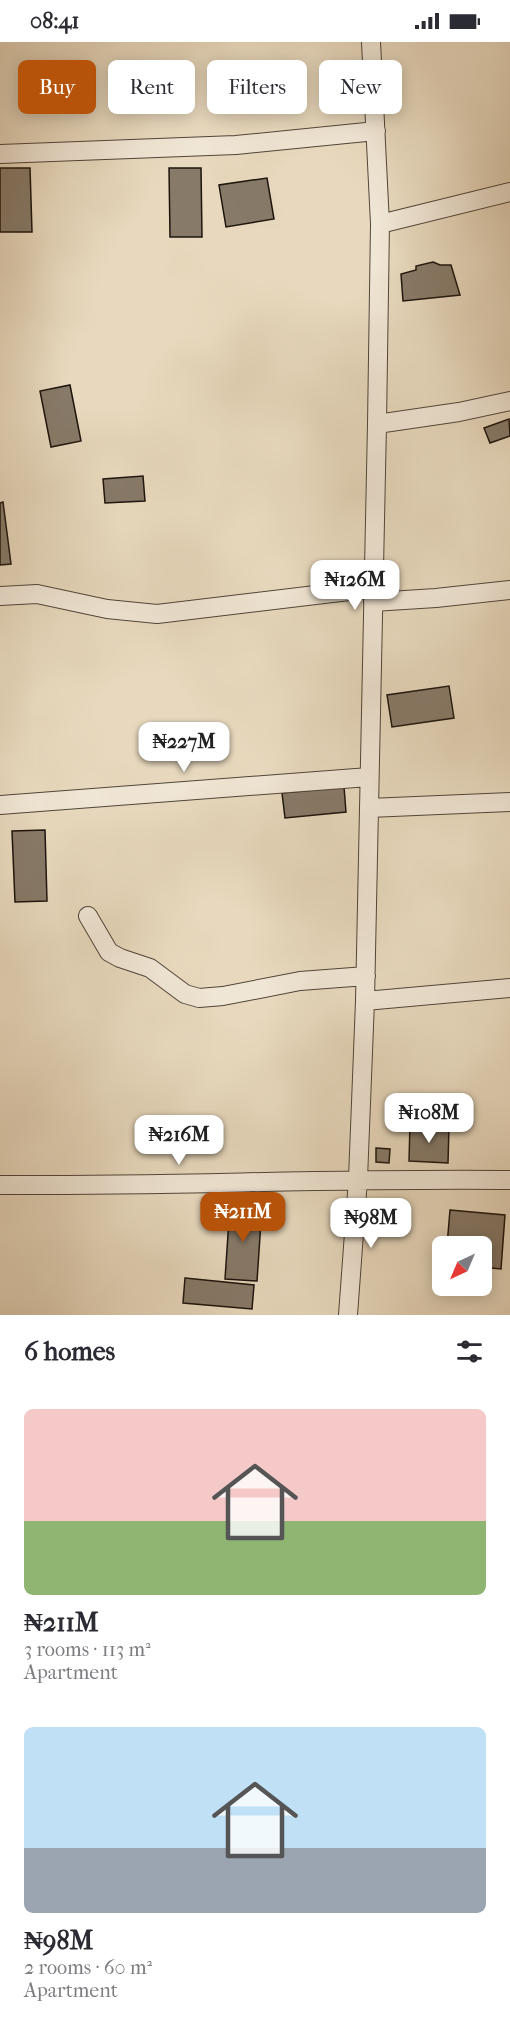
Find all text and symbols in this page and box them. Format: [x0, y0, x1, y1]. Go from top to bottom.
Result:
text: 08:41 [30, 8, 79, 34]
chip: Buy [18, 60, 96, 114]
chip: Rent [108, 60, 195, 114]
chip: Filters [207, 60, 307, 114]
chip: New [319, 60, 402, 114]
pin: ₦126M [313, 560, 397, 611]
text: ₦126M [325, 568, 386, 591]
pin: ₦227M [142, 722, 226, 773]
text: ₦227M [153, 730, 215, 753]
pin: ₦108M [387, 1093, 471, 1144]
text: ₦108M [399, 1101, 459, 1124]
pin: ₦216M [137, 1115, 221, 1166]
text: ₦216M [149, 1123, 209, 1146]
pin: ₦211M [201, 1192, 285, 1243]
pin: ₦98M [335, 1198, 407, 1249]
text: ₦211M [214, 1200, 272, 1223]
text: ₦98M [344, 1206, 398, 1229]
north arrow [432, 1236, 492, 1296]
map controls [432, 1236, 492, 1296]
icon: filters [453, 1335, 486, 1368]
text: 6 homes [24, 1336, 115, 1367]
icon: home [201, 1448, 309, 1556]
text: ₦211M [24, 1607, 99, 1638]
text: 3 rooms · 113 m² [24, 1638, 151, 1661]
text: Apartment [24, 1661, 118, 1684]
icon: home [201, 1766, 309, 1874]
text: ₦98M [24, 1925, 93, 1956]
text: 2 rooms · 60 m² [24, 1956, 152, 1979]
text: Apartment [24, 1979, 118, 2002]

